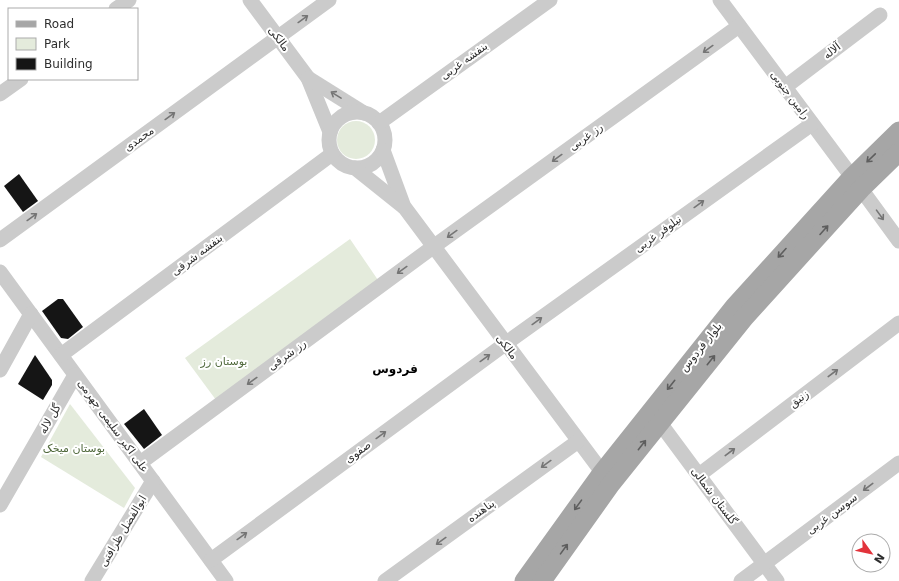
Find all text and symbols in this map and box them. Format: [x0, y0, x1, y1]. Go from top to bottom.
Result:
legend [8, 8, 138, 80]
one-way arrow [298, 15, 309, 23]
text: Road [44, 17, 74, 31]
street label: مالکی [265, 24, 293, 54]
text: Park [44, 37, 70, 51]
street label: آلاله [820, 39, 844, 62]
street label: بنفشه غربی [438, 40, 490, 82]
one-way arrow [702, 45, 713, 53]
text: Building [44, 57, 93, 71]
street label: رامین جنوبی [768, 68, 812, 122]
one-way arrow [330, 91, 342, 99]
one-way arrow [165, 112, 176, 120]
street label: رز غربی [567, 121, 605, 153]
street label: محمدی [122, 124, 157, 154]
one-way arrow [866, 153, 876, 163]
one-way arrow [552, 154, 563, 162]
one-way arrow [693, 200, 704, 208]
one-way arrow [876, 210, 884, 221]
one-way arrow [26, 213, 37, 221]
street label: نیلوفر غربی [632, 213, 684, 255]
one-way arrow [819, 225, 829, 235]
one-way arrow [446, 230, 457, 238]
street label: بنفشه شرقی [169, 231, 225, 279]
one-way arrow [778, 248, 787, 258]
one-way arrow [397, 266, 408, 274]
one-way arrow [531, 317, 542, 325]
street label: بلوار فردوس [677, 320, 725, 374]
street label: مالکی [493, 332, 521, 362]
street label: رز شرقی [265, 337, 309, 373]
one-way arrow [480, 354, 491, 362]
one-way arrow [706, 354, 715, 365]
park label: بوستان رز [200, 355, 247, 368]
district label: فردوس [372, 362, 418, 377]
one-way arrow [828, 369, 839, 378]
one-way arrow [247, 376, 258, 385]
street label: علی اکبر سلیمی جهرمی [75, 377, 151, 475]
one-way arrow [667, 379, 676, 390]
street label: زنبق [787, 388, 812, 411]
street label: گل لاله [36, 401, 64, 436]
one-way arrow [375, 430, 386, 439]
street label: صفوی [342, 438, 374, 466]
one-way arrow [638, 440, 646, 451]
park label: بوستان میخک [43, 442, 105, 455]
one-way arrow [724, 448, 735, 456]
one-way arrow [541, 460, 552, 469]
street label: گلستان شمالی [688, 465, 740, 528]
one-way arrow [862, 482, 873, 491]
street label: سوسن غربی [804, 491, 860, 537]
street label: ابوالفضل ظرافتی [97, 493, 149, 569]
street label: پناهنده [465, 497, 497, 525]
one-way arrow [574, 500, 583, 511]
one-way arrow [236, 532, 247, 541]
north arrow [851, 533, 891, 573]
one-way arrow [435, 537, 446, 545]
one-way arrow [560, 544, 569, 555]
text: N [871, 551, 887, 566]

